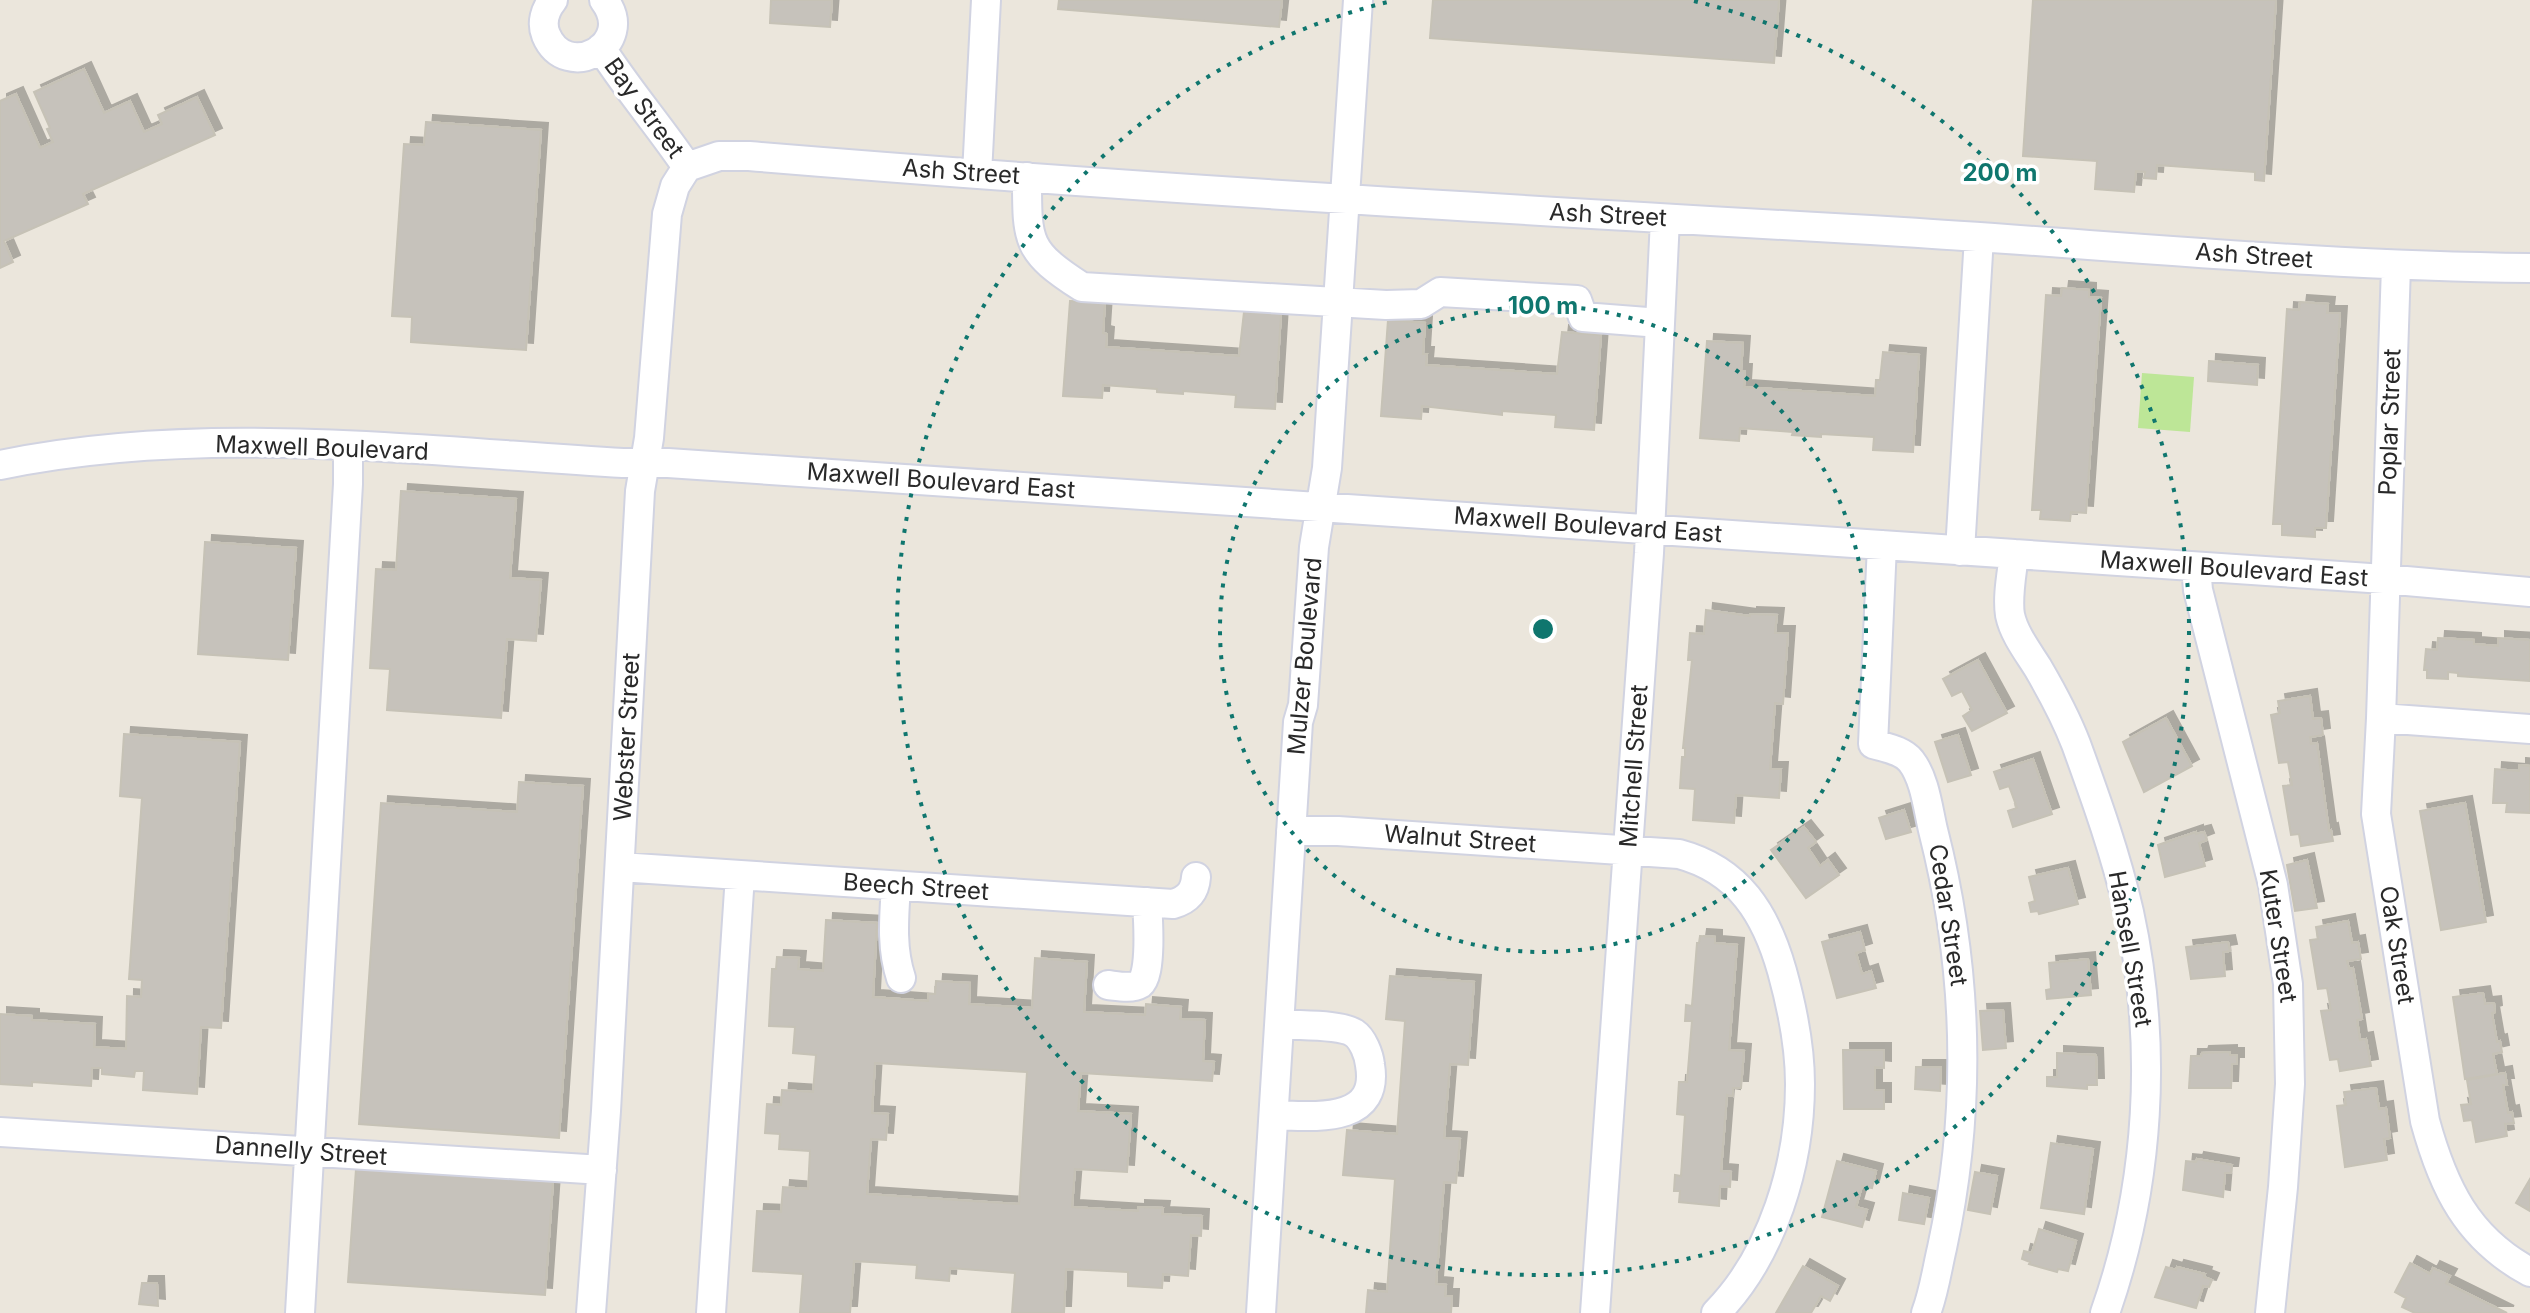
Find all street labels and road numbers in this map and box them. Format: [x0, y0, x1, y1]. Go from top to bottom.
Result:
street label: Bay Street [598, 52, 691, 164]
street label: Ash Street [901, 153, 1021, 190]
street label: Ash Street [1548, 197, 1668, 232]
street label: Ash Street [2194, 237, 2314, 274]
street label: Poplar Street [2372, 348, 2407, 496]
street label: Maxwell Boulevard [215, 429, 429, 466]
street label: Maxwell Boulevard East [806, 457, 1076, 504]
street label: Maxwell Boulevard East [1453, 501, 1723, 548]
street label: Maxwell Boulevard East [2099, 545, 2369, 592]
street label: Mulzer Boulevard [1281, 556, 1328, 756]
street label: Webster Street [608, 652, 645, 822]
street label: Mitchell Street [1613, 683, 1654, 848]
street label: Walnut Street [1383, 819, 1537, 858]
street label: Cedar Street [1923, 842, 1974, 988]
street label: Beech Street [842, 867, 990, 906]
street label: Kuter Street [2254, 867, 2303, 1005]
street label: Hansell Street [2102, 868, 2159, 1030]
street label: Oak Street [2374, 884, 2421, 1006]
street label: Dannelly Street [214, 1130, 388, 1171]

